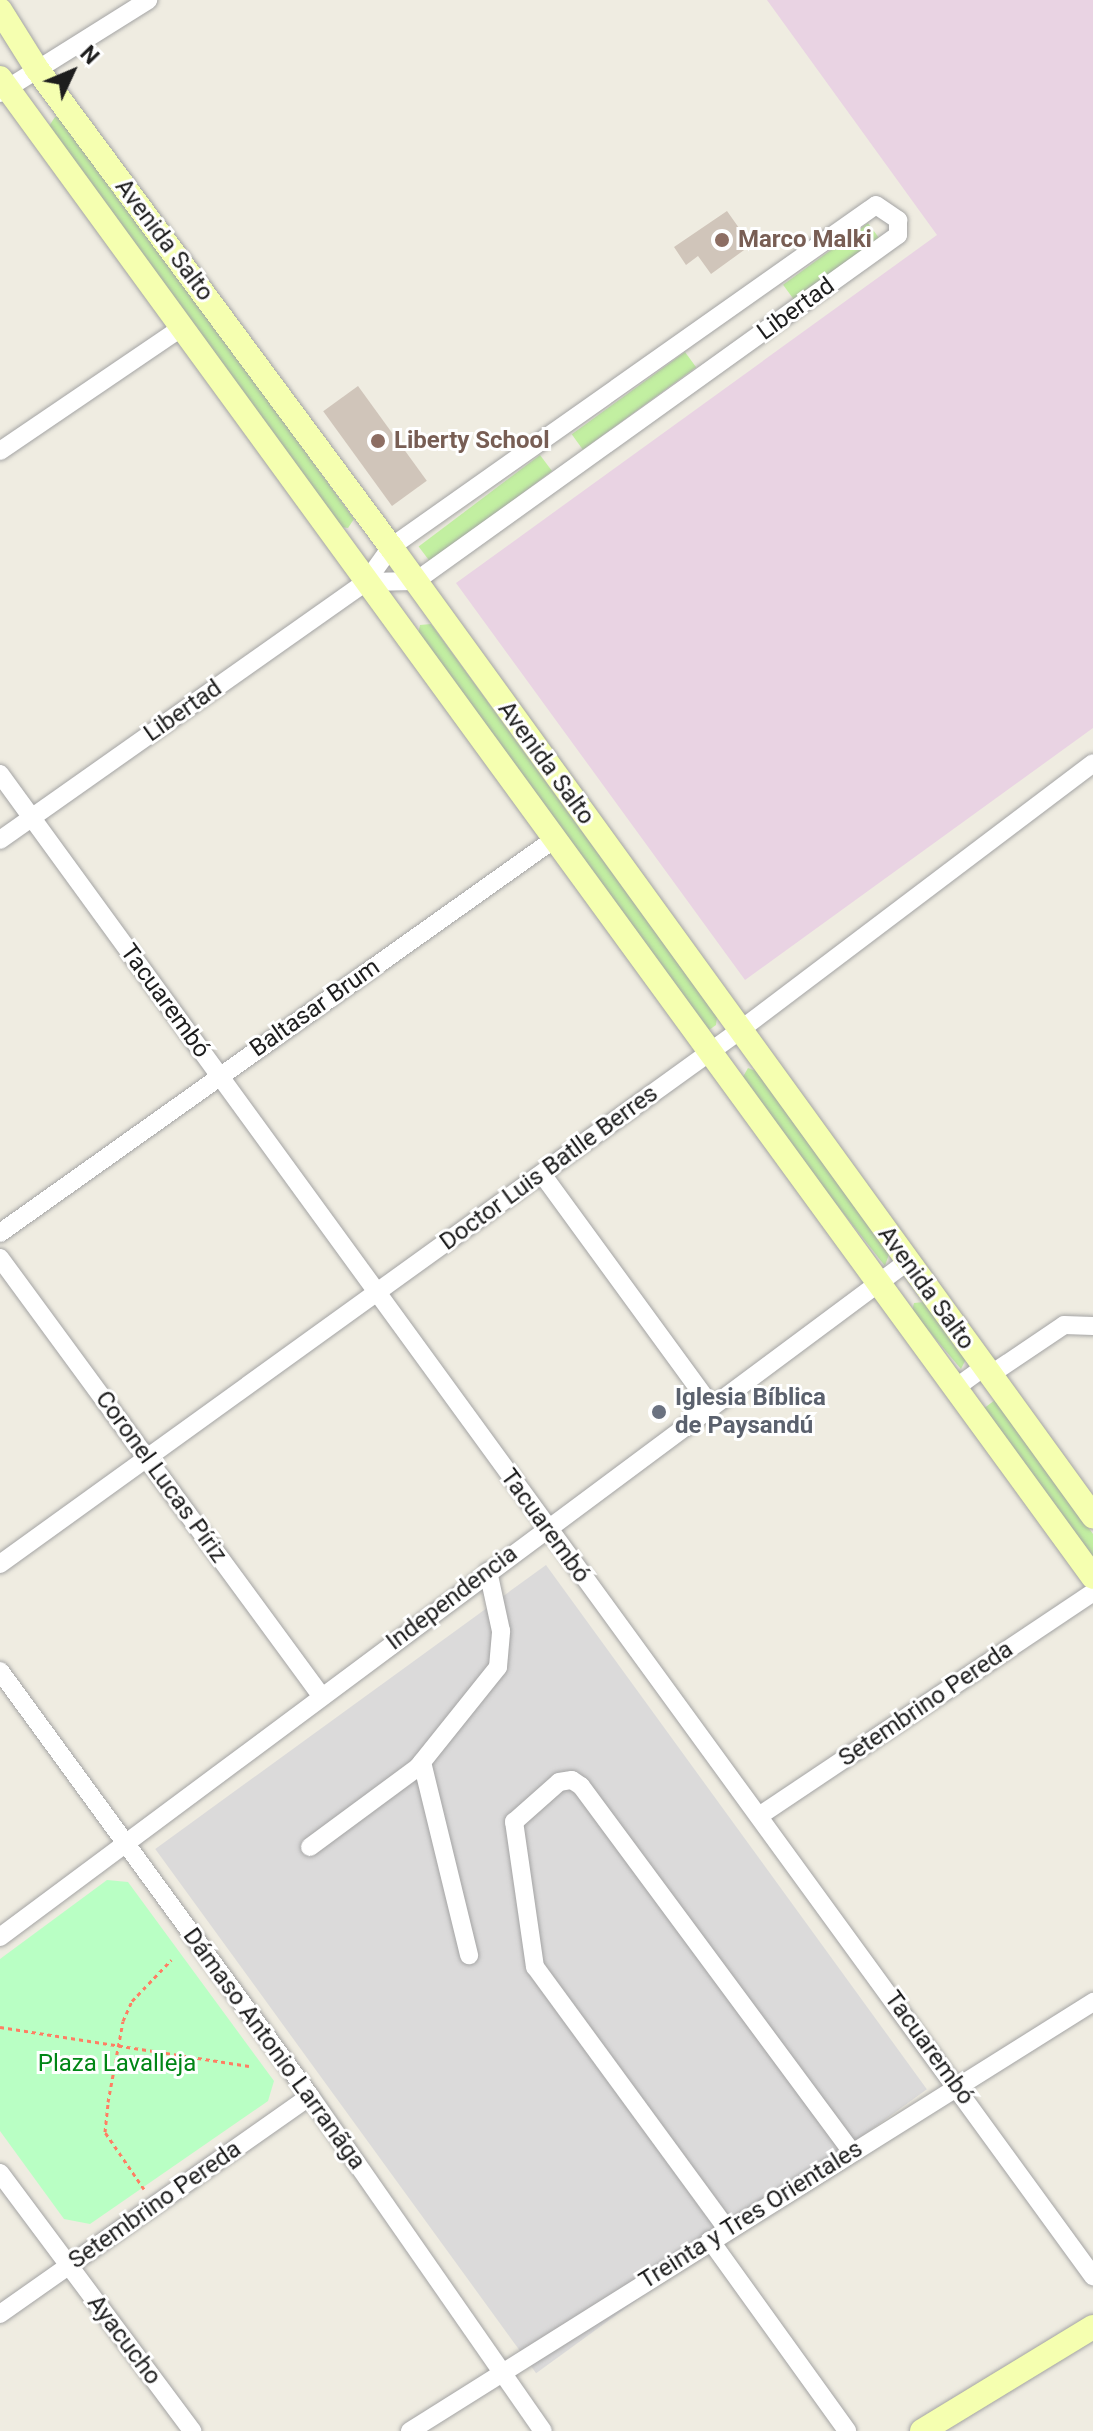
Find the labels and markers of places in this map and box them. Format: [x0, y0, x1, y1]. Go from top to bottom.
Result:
place label: Marco Malki [738, 226, 872, 254]
marker: Marco Malki [713, 231, 731, 249]
place label: Liberty School [394, 427, 550, 455]
marker: Liberty School [369, 432, 387, 450]
place label: Iglesia Bíblica de Paysandú [675, 1384, 826, 1440]
marker: Iglesia Bíblica de Paysandú [650, 1403, 668, 1421]

